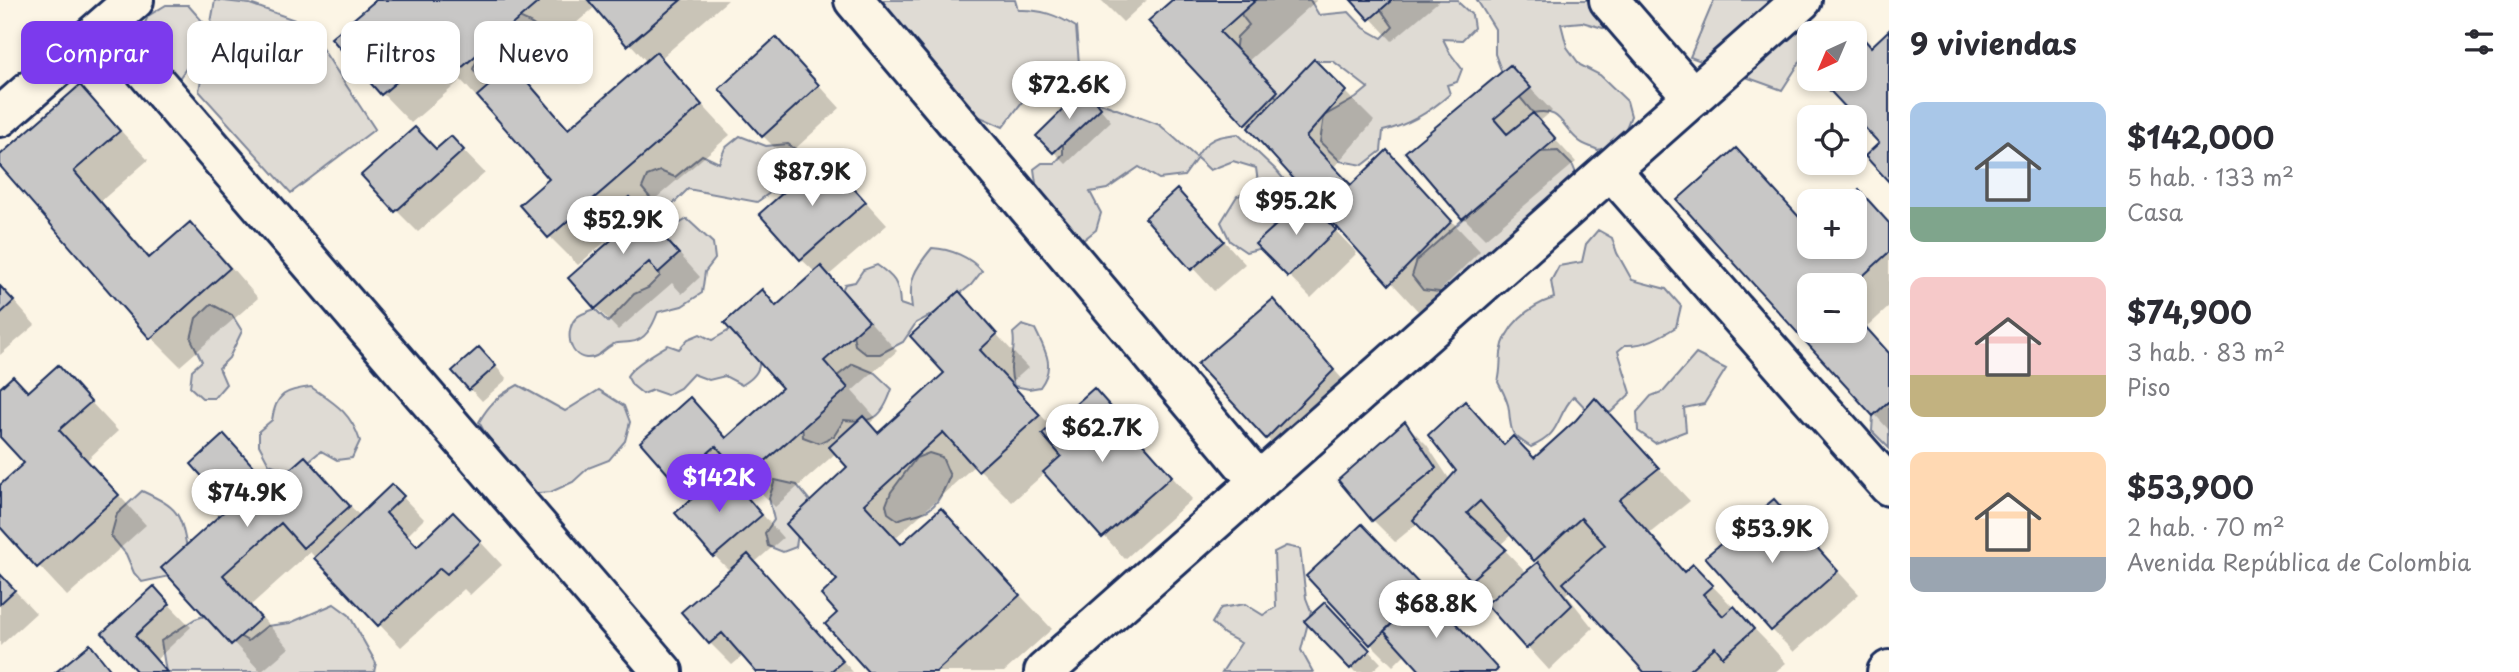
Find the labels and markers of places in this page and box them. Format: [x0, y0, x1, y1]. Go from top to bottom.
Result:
pin: $72.6K [1012, 61, 1126, 121]
pin: $87.9K [755, 148, 869, 208]
pin: $95.2K [1239, 177, 1353, 237]
pin: $52.9K [566, 196, 680, 256]
pin: $62.7K [1045, 405, 1159, 464]
pin: $142K [670, 454, 768, 514]
pin: $74.9K [190, 470, 304, 529]
pin: $53.9K [1715, 505, 1829, 565]
pin: $68.8K [1379, 580, 1493, 640]

